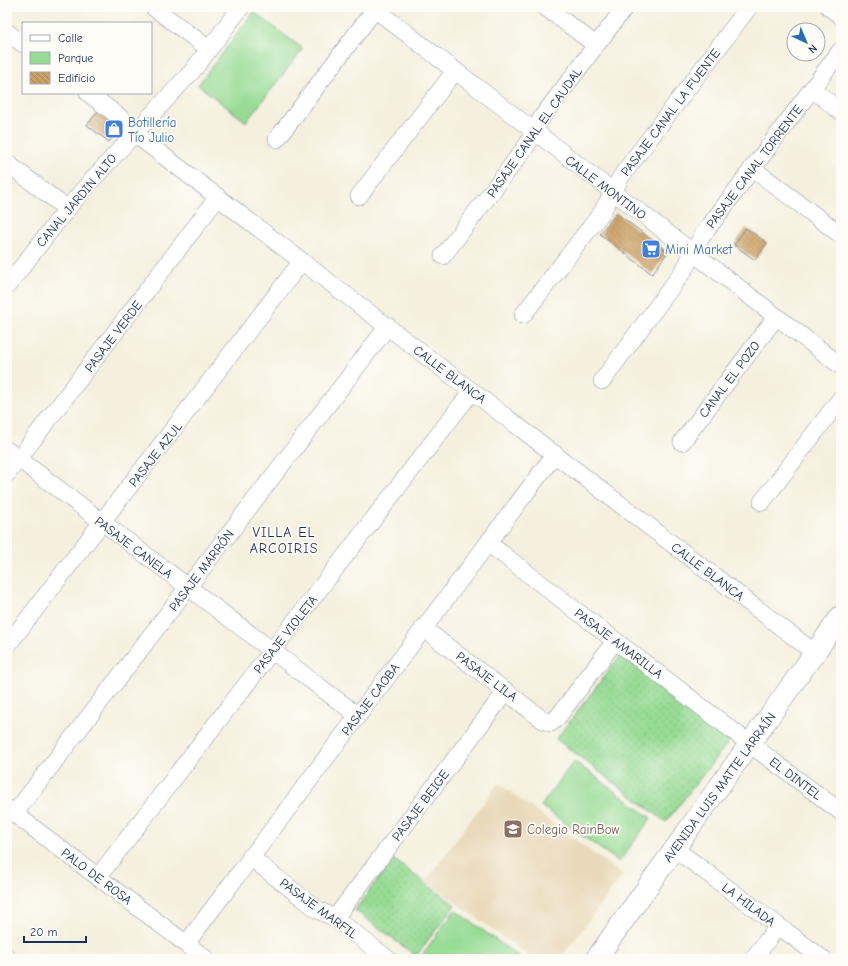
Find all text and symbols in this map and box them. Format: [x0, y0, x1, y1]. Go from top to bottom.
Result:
legend [22, 22, 152, 94]
north arrow [786, 22, 826, 62]
text: Calle [58, 31, 83, 45]
text: N [805, 42, 820, 56]
street label: PASAJE CANAL LA FUENTE [618, 46, 723, 179]
text: Parque [58, 51, 93, 65]
street label: PASAJE CANAL EL CAUDAL [484, 64, 585, 200]
text: Edificio [58, 71, 95, 85]
street label: PASAJE CANAL TORRENTE [703, 102, 806, 231]
place label: Botillería Tío Julio [128, 115, 177, 145]
shop icon: Botillería Tío Julio [103, 118, 125, 140]
street label: CANAL JARDIN ALTO [33, 151, 120, 250]
street label: CALLE MONTINO [562, 152, 649, 223]
supermarket icon: Mini Market [640, 238, 662, 260]
place label: Mini Market [665, 242, 734, 257]
street label: PASAJE VERDE [82, 297, 145, 375]
street label: CANAL EL POZO [696, 338, 763, 420]
street label: CALLE BLANCA [410, 342, 489, 407]
street label: PASAJE AZUL [126, 419, 186, 490]
street label: PASAJE CANELA [92, 513, 176, 582]
district label: VILLA EL ARCOIRIS [250, 524, 318, 557]
street label: PASAJE MARRÓN [165, 526, 237, 614]
street label: CALLE BLANCA [668, 539, 747, 604]
street label: PASAJE VIOLETA [250, 592, 321, 676]
street label: PASAJE AMARILLA [572, 605, 666, 682]
street label: PASAJE LILA [453, 648, 521, 705]
street label: PASAJE CAOBA [338, 660, 403, 738]
street label: AVENIDA LUIS MATTE LARRAÍN [659, 709, 779, 865]
street label: EL DINTEL [767, 754, 825, 803]
street label: PASAJE BEIGE [389, 767, 452, 844]
school or university icon: Colegio RainBow [502, 818, 524, 840]
place label: Colegio RainBow [527, 822, 620, 837]
street label: PALO DE ROSA [59, 845, 135, 908]
street label: PASAJE MARFIL [277, 875, 361, 942]
street label: LA HILADA [719, 880, 779, 930]
scale bar [24, 918, 86, 944]
text: 20 m [30, 925, 58, 939]

